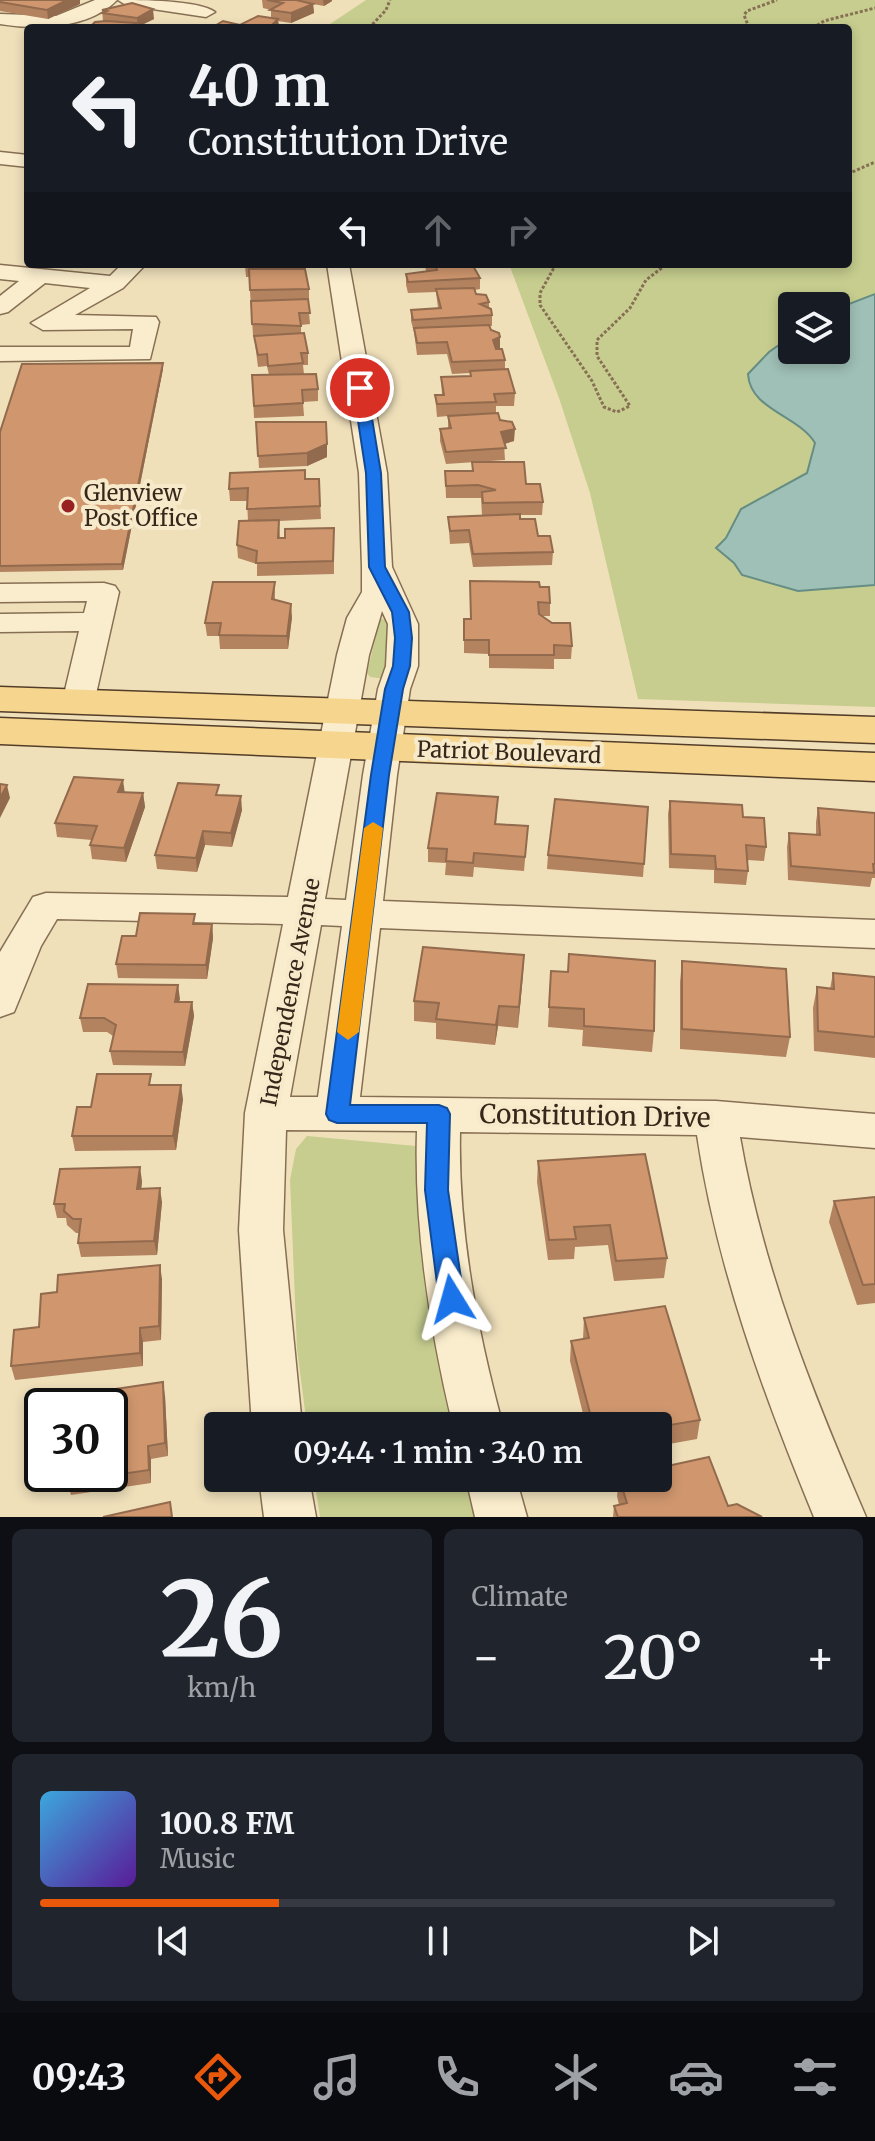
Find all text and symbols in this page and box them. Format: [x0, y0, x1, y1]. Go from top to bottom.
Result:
text: 40 m [188, 51, 330, 121]
icon: left [56, 56, 160, 160]
text: Constitution Drive [188, 120, 508, 165]
icon: left [332, 208, 376, 252]
icon: ahead [416, 208, 460, 252]
icon: right [500, 208, 544, 252]
map controls [778, 292, 850, 364]
button: layers [778, 292, 850, 364]
pin [326, 354, 394, 422]
icon: arrive [338, 366, 382, 410]
place label: Glenview Post Office [84, 479, 198, 532]
marker: Glenview Post Office [59, 497, 77, 515]
street label: Patriot Boulevard [416, 735, 602, 769]
street label: Independence Avenue [254, 876, 326, 1108]
street label: Constitution Drive [479, 1097, 711, 1134]
position arrow [410, 1257, 494, 1341]
speed limit sign: 30 [24, 1388, 128, 1492]
text: 09:44 · 1 min · 340 m [293, 1433, 583, 1471]
text: 26 [160, 1554, 283, 1684]
text: Climate [472, 1580, 568, 1613]
text: 20° [603, 1620, 703, 1695]
text: − [472, 1630, 501, 1685]
text: + [806, 1630, 835, 1685]
text: km/h [187, 1671, 256, 1704]
text: 100.8 FM [160, 1804, 294, 1842]
text: Music [160, 1842, 235, 1875]
icon: previous [151, 1919, 195, 1963]
icon: pause [416, 1919, 460, 1963]
icon: next [681, 1919, 725, 1963]
icon: directions [190, 2049, 246, 2105]
icon: music [309, 2049, 365, 2105]
icon: phone [429, 2049, 485, 2105]
icon: climate [548, 2049, 604, 2105]
icon: car [668, 2049, 724, 2105]
icon: filters [787, 2049, 843, 2105]
text: 09:43 [32, 2055, 126, 2100]

